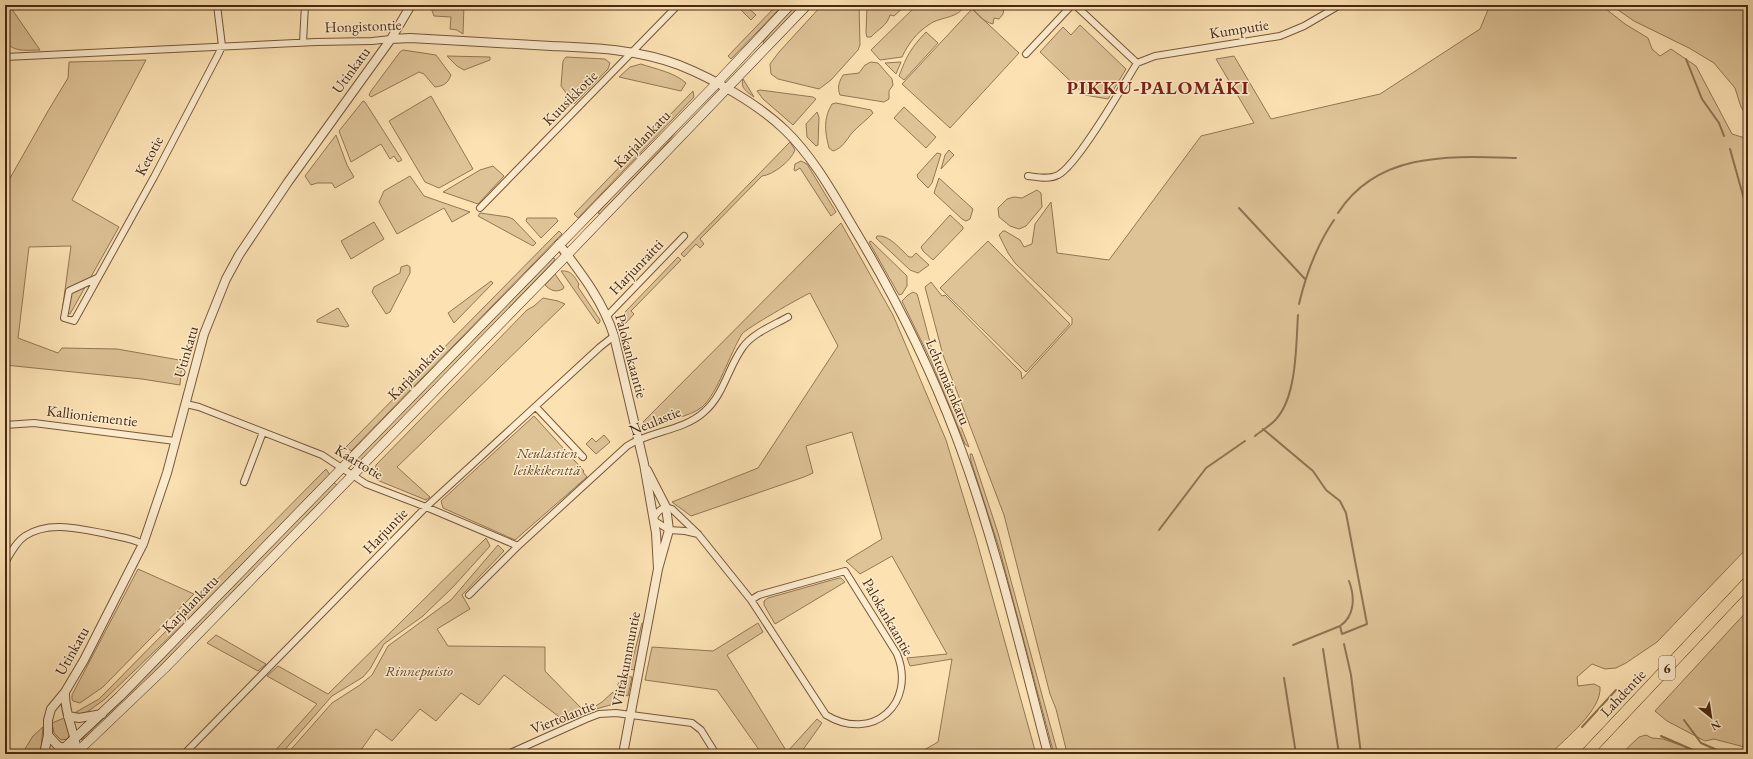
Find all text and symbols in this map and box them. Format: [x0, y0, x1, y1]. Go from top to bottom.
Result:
street label: Kumputie [1208, 14, 1270, 43]
street label: Hongistontie [324, 15, 402, 36]
street label: Utinkatu [327, 43, 374, 97]
street label: Kuusikkotie [538, 66, 601, 129]
district label: PIKKU-PALOMÄKI [1067, 75, 1249, 100]
street label: Karjalankatu [609, 105, 674, 172]
street label: Ketotie [130, 132, 167, 179]
street label: Harjunraitti [604, 235, 667, 298]
street label: Palokankaantie [611, 312, 652, 400]
street label: Utinkatu [169, 324, 202, 380]
street label: Lehtomäenkatu [922, 336, 975, 428]
street label: Karjalankatu [383, 337, 448, 404]
street label: Kallioniementie [45, 400, 139, 431]
street label: Neulastie [626, 402, 684, 440]
street label: Kaartotie [331, 440, 387, 484]
park label: Neulastien leikkikenttä [513, 443, 581, 479]
street label: Harjuntie [358, 504, 411, 558]
street label: Karjalankatu [157, 570, 222, 637]
street label: Palokankaantie [859, 575, 918, 659]
street label: Viitakummuntie [607, 610, 644, 708]
street label: Utinkatu [50, 623, 93, 679]
road number: 6 [1659, 656, 1675, 680]
park label: Rinnepuisto [385, 661, 453, 680]
street label: Lahdentie [1596, 665, 1649, 720]
street label: Viertolantie [528, 695, 598, 738]
north arrow [1691, 697, 1731, 737]
text: N [1709, 717, 1723, 734]

